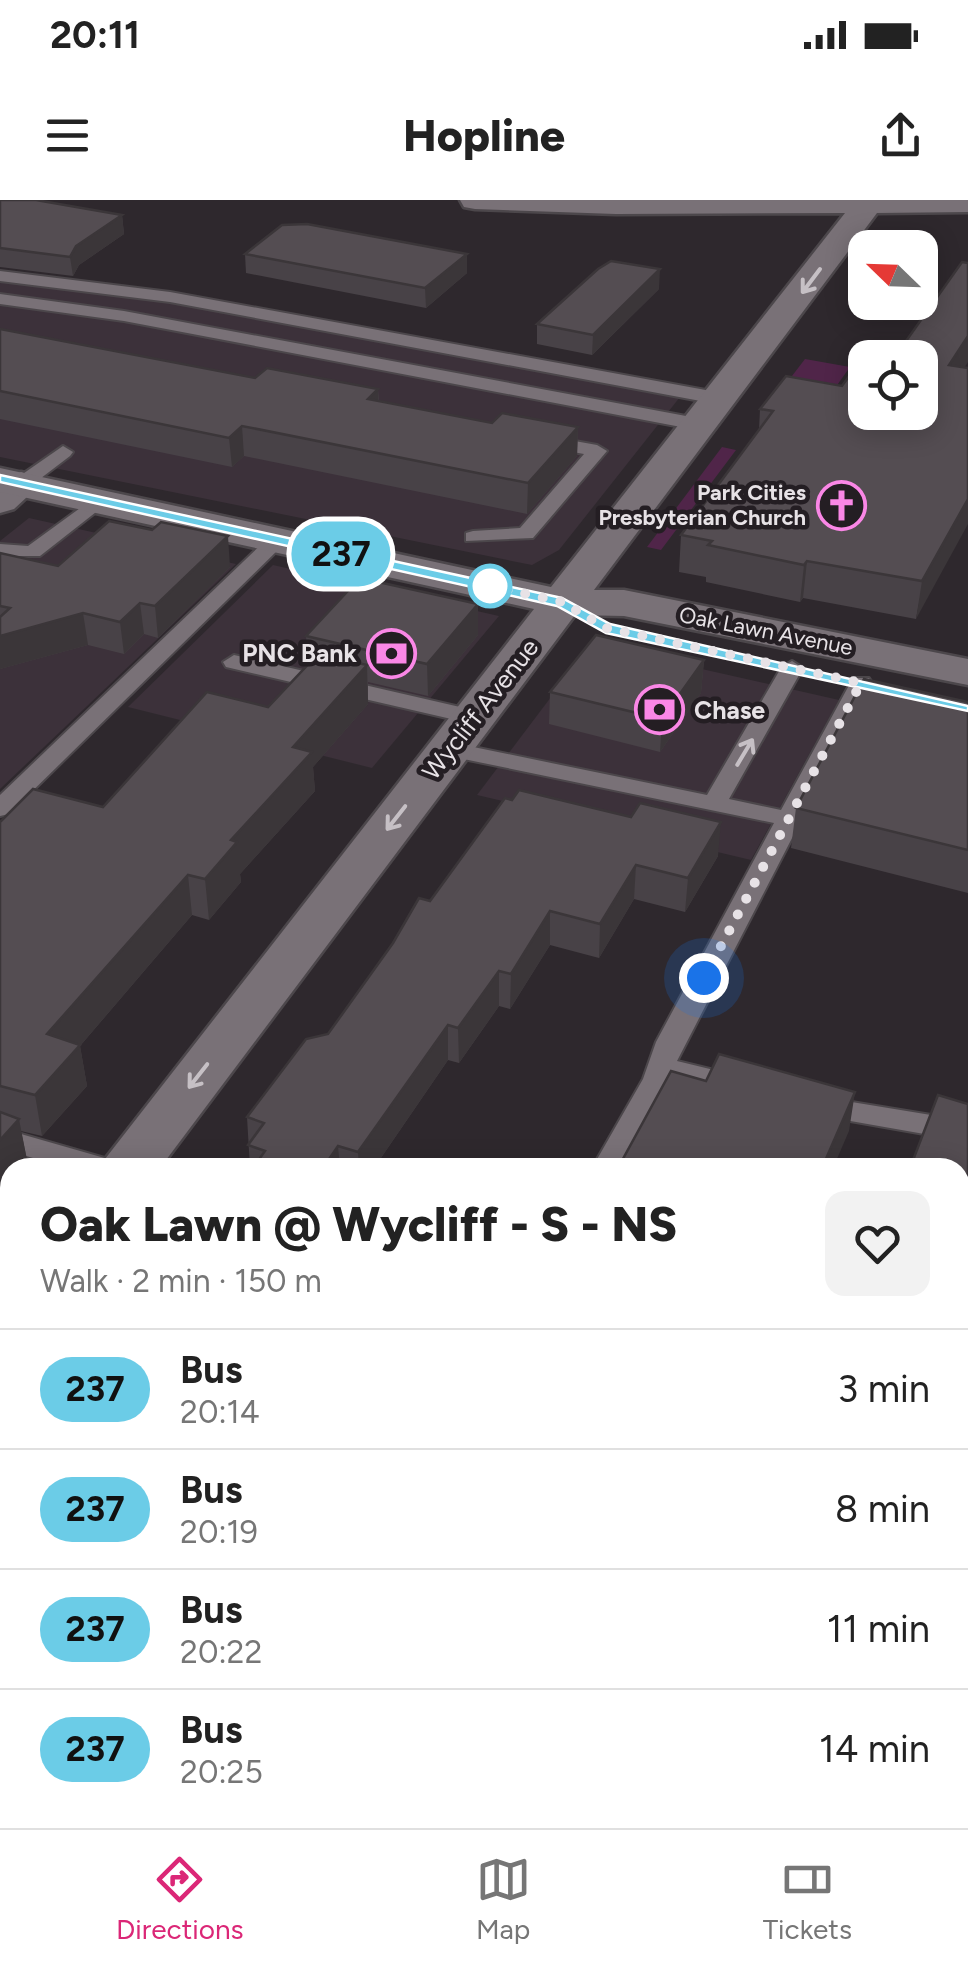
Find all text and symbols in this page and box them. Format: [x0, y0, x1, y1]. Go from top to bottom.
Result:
text: 20:11 [50, 12, 140, 58]
icon: menu [40, 108, 95, 163]
text: Hopline [403, 108, 565, 162]
icon: share [873, 108, 928, 163]
north arrow [848, 230, 938, 320]
map controls [848, 230, 938, 430]
one-way arrow [800, 267, 821, 294]
button: locate [848, 340, 938, 430]
place label: Park Cities Presbyterian Church [598, 479, 806, 531]
church icon: Park Cities Presbyterian Church [815, 479, 867, 531]
line badge: 237 [284, 522, 398, 586]
text: 237 [311, 533, 371, 575]
unlabelled marker [469, 565, 511, 607]
street label: Oak Lawn Avenue [677, 601, 855, 661]
bank icon: PNC Bank [366, 627, 418, 679]
street label: Wycliff Avenue [416, 632, 544, 786]
place label: PNC Bank [242, 638, 358, 668]
bank icon: Chase [633, 684, 685, 736]
place label: Chase [694, 695, 765, 725]
one-way arrow [735, 738, 755, 767]
one-way arrow [385, 805, 407, 831]
your location [679, 953, 729, 1003]
one-way arrow [187, 1062, 208, 1089]
button: heart [825, 1191, 930, 1296]
text: Oak Lawn @ Wycliff - S - NS [40, 1195, 677, 1253]
text: Walk · 2 min · 150 m [40, 1262, 322, 1300]
text: Bus [180, 1347, 243, 1393]
text: 3 min [838, 1366, 930, 1412]
text: 237 [65, 1368, 125, 1410]
text: 20:14 [180, 1393, 260, 1431]
text: Bus [180, 1467, 243, 1513]
text: 8 min [835, 1486, 930, 1532]
text: 237 [65, 1488, 125, 1530]
text: 20:19 [180, 1513, 258, 1551]
text: Bus [180, 1587, 243, 1633]
text: 11 min [827, 1606, 930, 1652]
text: 237 [65, 1608, 125, 1650]
text: 20:22 [180, 1633, 262, 1671]
text: Bus [180, 1707, 243, 1753]
text: 14 min [819, 1726, 930, 1772]
text: 237 [65, 1728, 125, 1770]
text: 20:25 [180, 1753, 263, 1791]
tab: Directions [116, 1852, 244, 1946]
tab: Map [476, 1852, 531, 1946]
tab: Tickets [763, 1852, 852, 1946]

